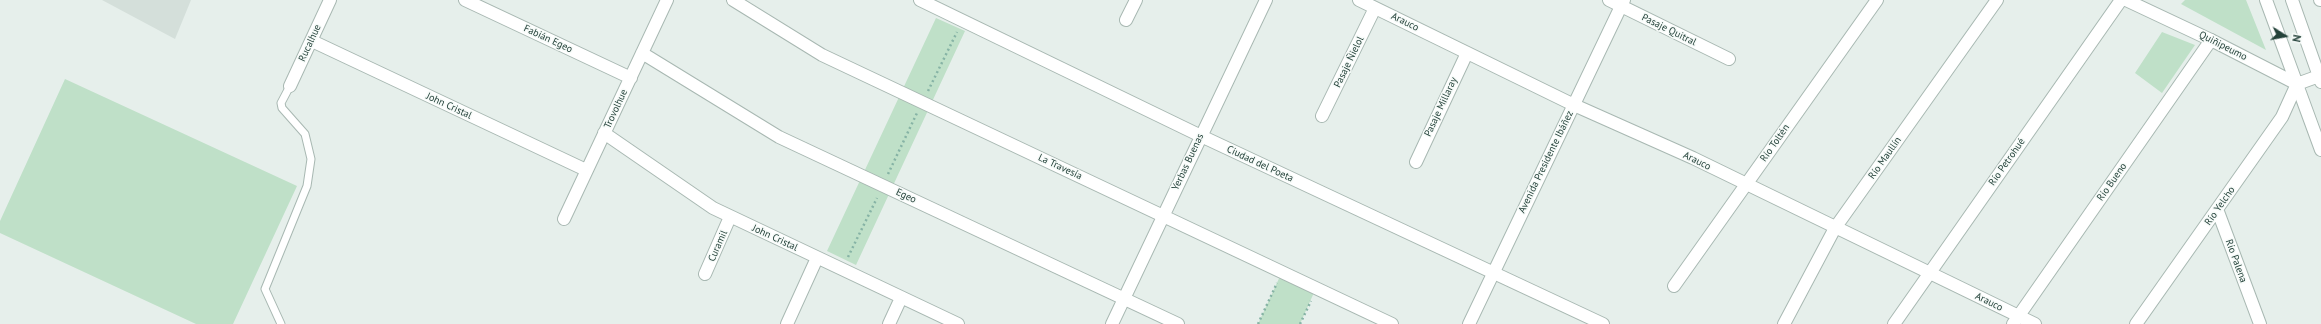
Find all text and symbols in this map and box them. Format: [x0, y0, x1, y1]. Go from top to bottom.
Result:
street label: Arauco [1389, 10, 1421, 34]
street label: Pasaje Quitral [1640, 12, 1698, 48]
north arrow [2265, 16, 2305, 56]
street label: Fabián Egeo [522, 22, 574, 56]
street label: Rucalhue [296, 23, 324, 63]
street label: Quiñipeumo [2197, 29, 2249, 63]
text: N [2289, 33, 2304, 43]
street label: Pasaje Ñielol [1331, 34, 1367, 90]
street label: Pasaje Millaray [1422, 75, 1460, 139]
street label: Trovolhue [602, 87, 630, 131]
street label: John Cristal [424, 90, 474, 122]
street label: Avenida Presidente Ibáñez [1516, 109, 1576, 215]
street label: Río Toltén [1758, 122, 1792, 164]
street label: Yerbas Buenas [1170, 132, 1206, 192]
street label: Río Maullín [1866, 135, 1904, 181]
street label: Río Petrohué [1986, 136, 2028, 188]
street label: Ciudad del Poeta [1225, 143, 1295, 185]
street label: Arauco [1681, 149, 1713, 173]
street label: La Travesía [1036, 152, 1084, 182]
street label: Río Bueno [2095, 161, 2129, 203]
street label: Río Yelcho [2202, 184, 2238, 228]
street label: Egeo [894, 186, 918, 206]
street label: John Cristal [750, 222, 800, 254]
street label: Curamil [706, 228, 730, 264]
street label: Río Palena [2223, 238, 2249, 284]
street label: Arauco [1973, 290, 2005, 314]

